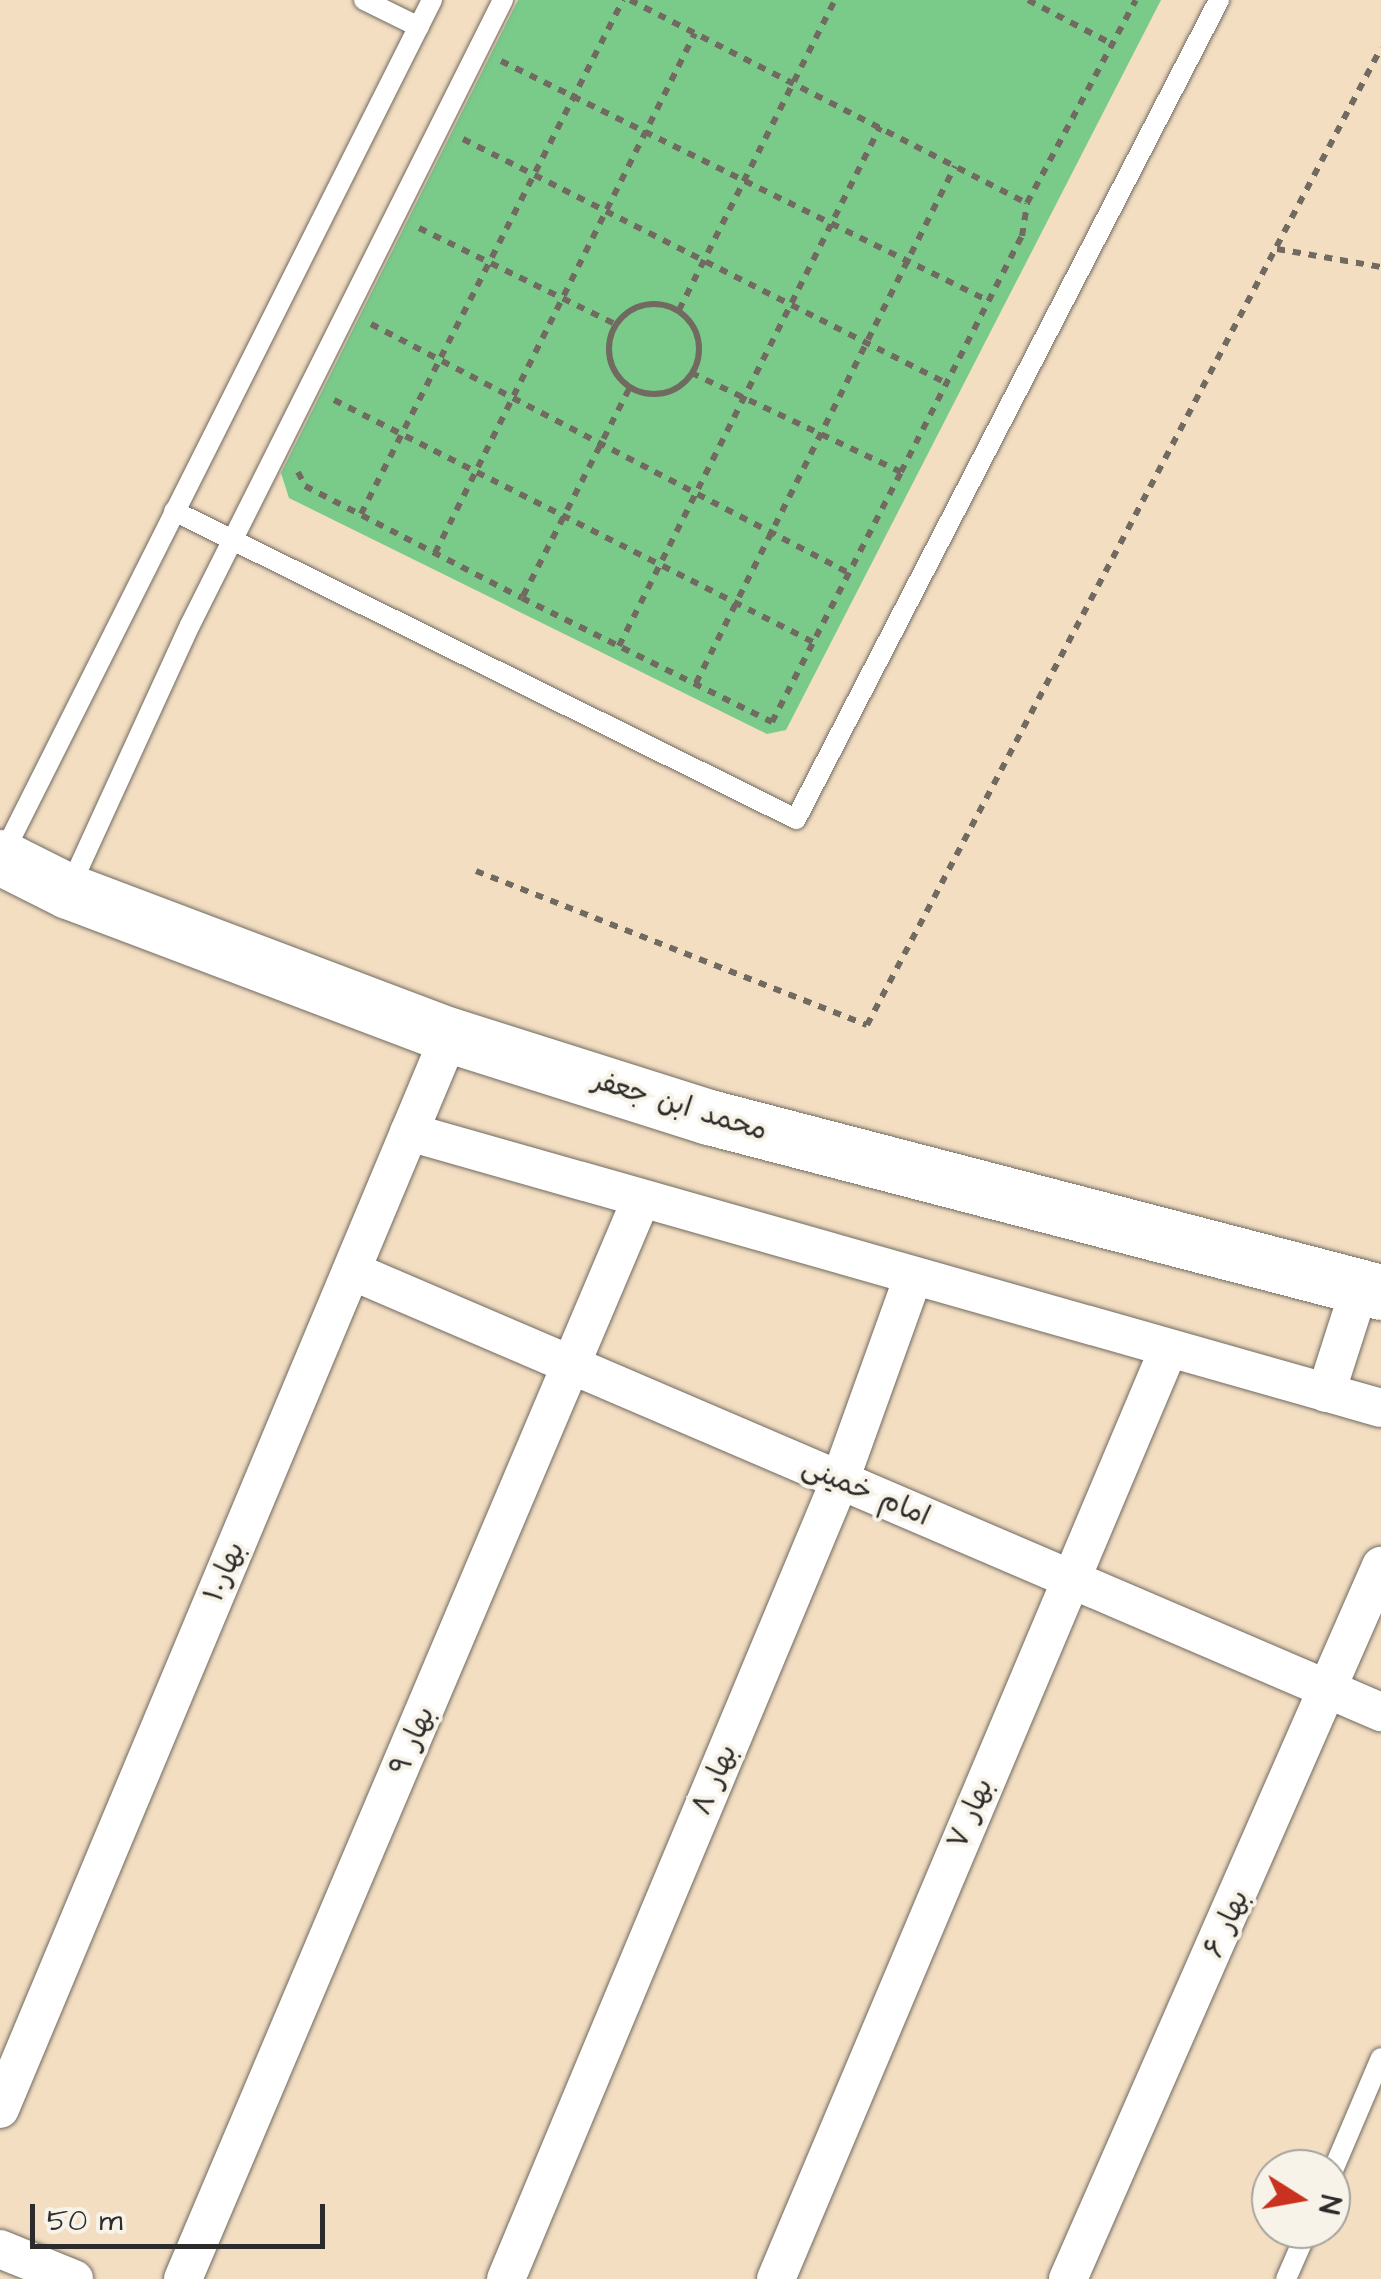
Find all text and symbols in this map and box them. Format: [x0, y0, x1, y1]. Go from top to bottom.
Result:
street label: محمد ابن جعفر [589, 1064, 771, 1148]
street label: امام خمینی [797, 1450, 935, 1534]
street label: بهار۱۰ [197, 1537, 253, 1607]
street label: بهار ۹ [384, 1702, 442, 1780]
street label: بهار ۸ [685, 1740, 745, 1820]
street label: بهار ۷ [941, 1774, 1001, 1854]
street label: بهار ۶ [1197, 1885, 1257, 1963]
north arrow [1251, 2149, 1351, 2249]
scale bar [35, 2184, 330, 2246]
text: N [1308, 2192, 1350, 2217]
text: 50 m [47, 2200, 123, 2242]

